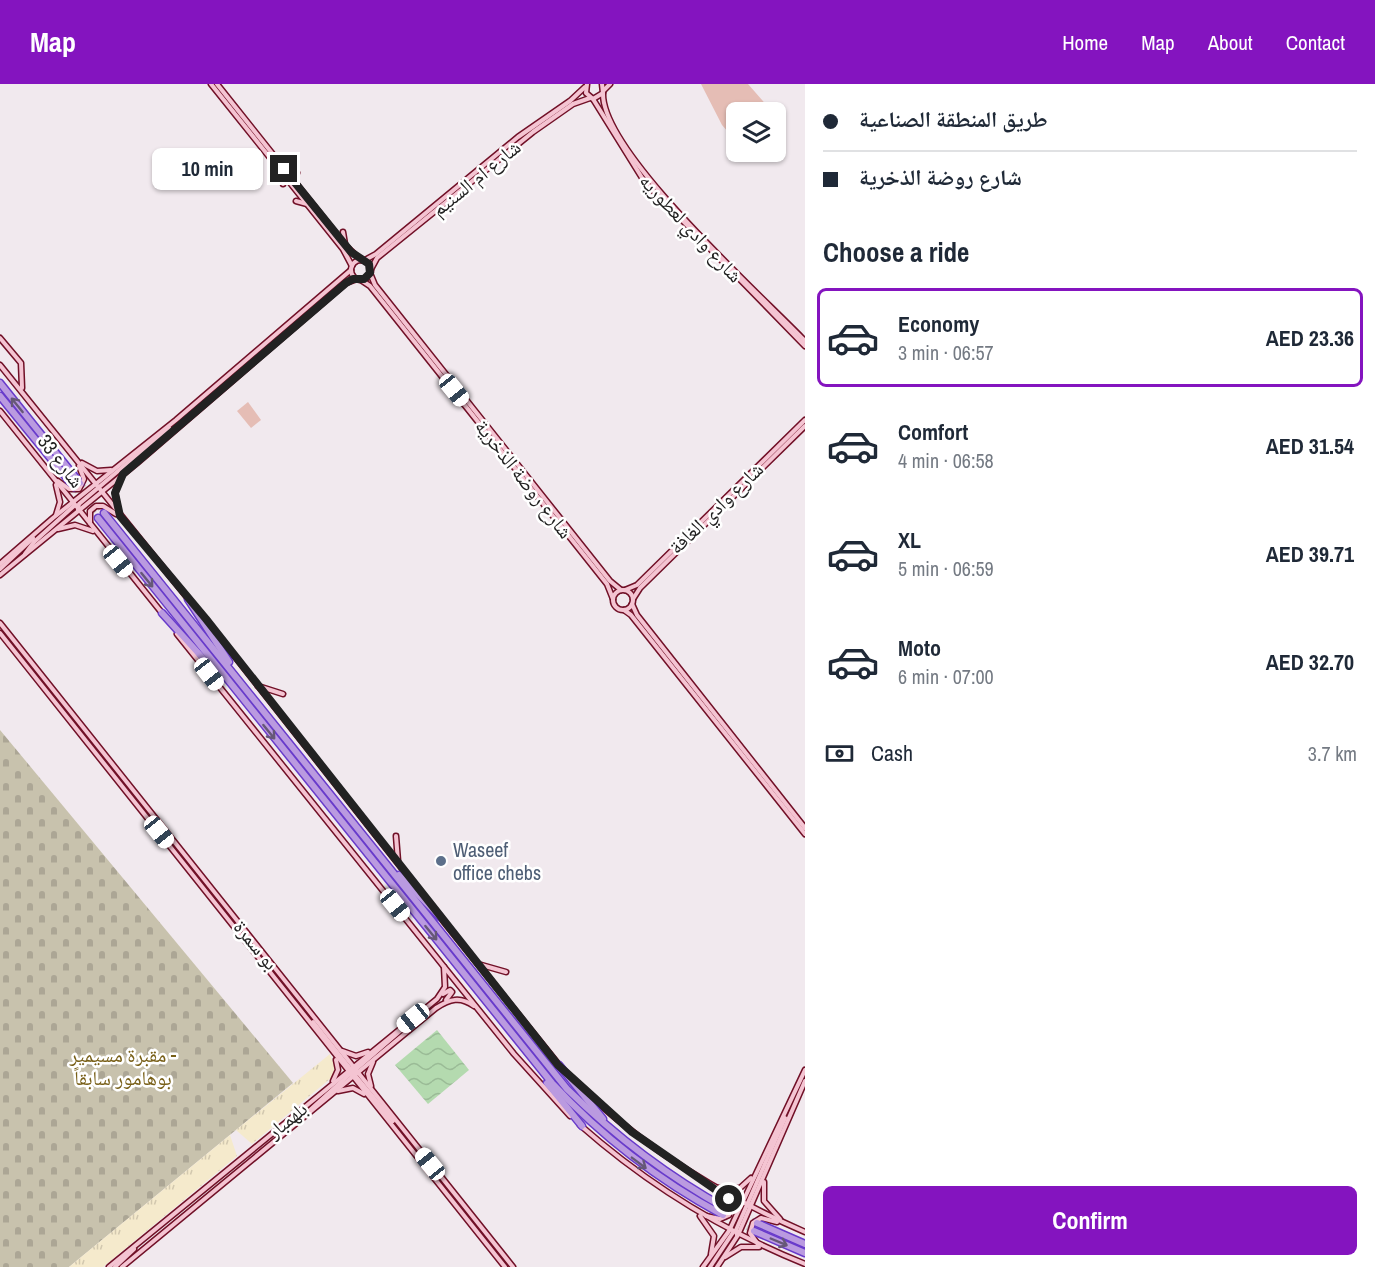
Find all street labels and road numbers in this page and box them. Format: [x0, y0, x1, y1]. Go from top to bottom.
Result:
street label: شارع ام السنيم [425, 133, 527, 223]
street label: شارع وادي لعطوريه [632, 167, 749, 290]
street label: شارع روضة الذخرية [469, 414, 579, 544]
street label: شارع 33 [32, 428, 91, 493]
street label: شارع وادي الغافة [663, 456, 771, 562]
street label: بو سمرة [228, 914, 285, 975]
street label: بلهمبار [260, 1095, 313, 1145]

